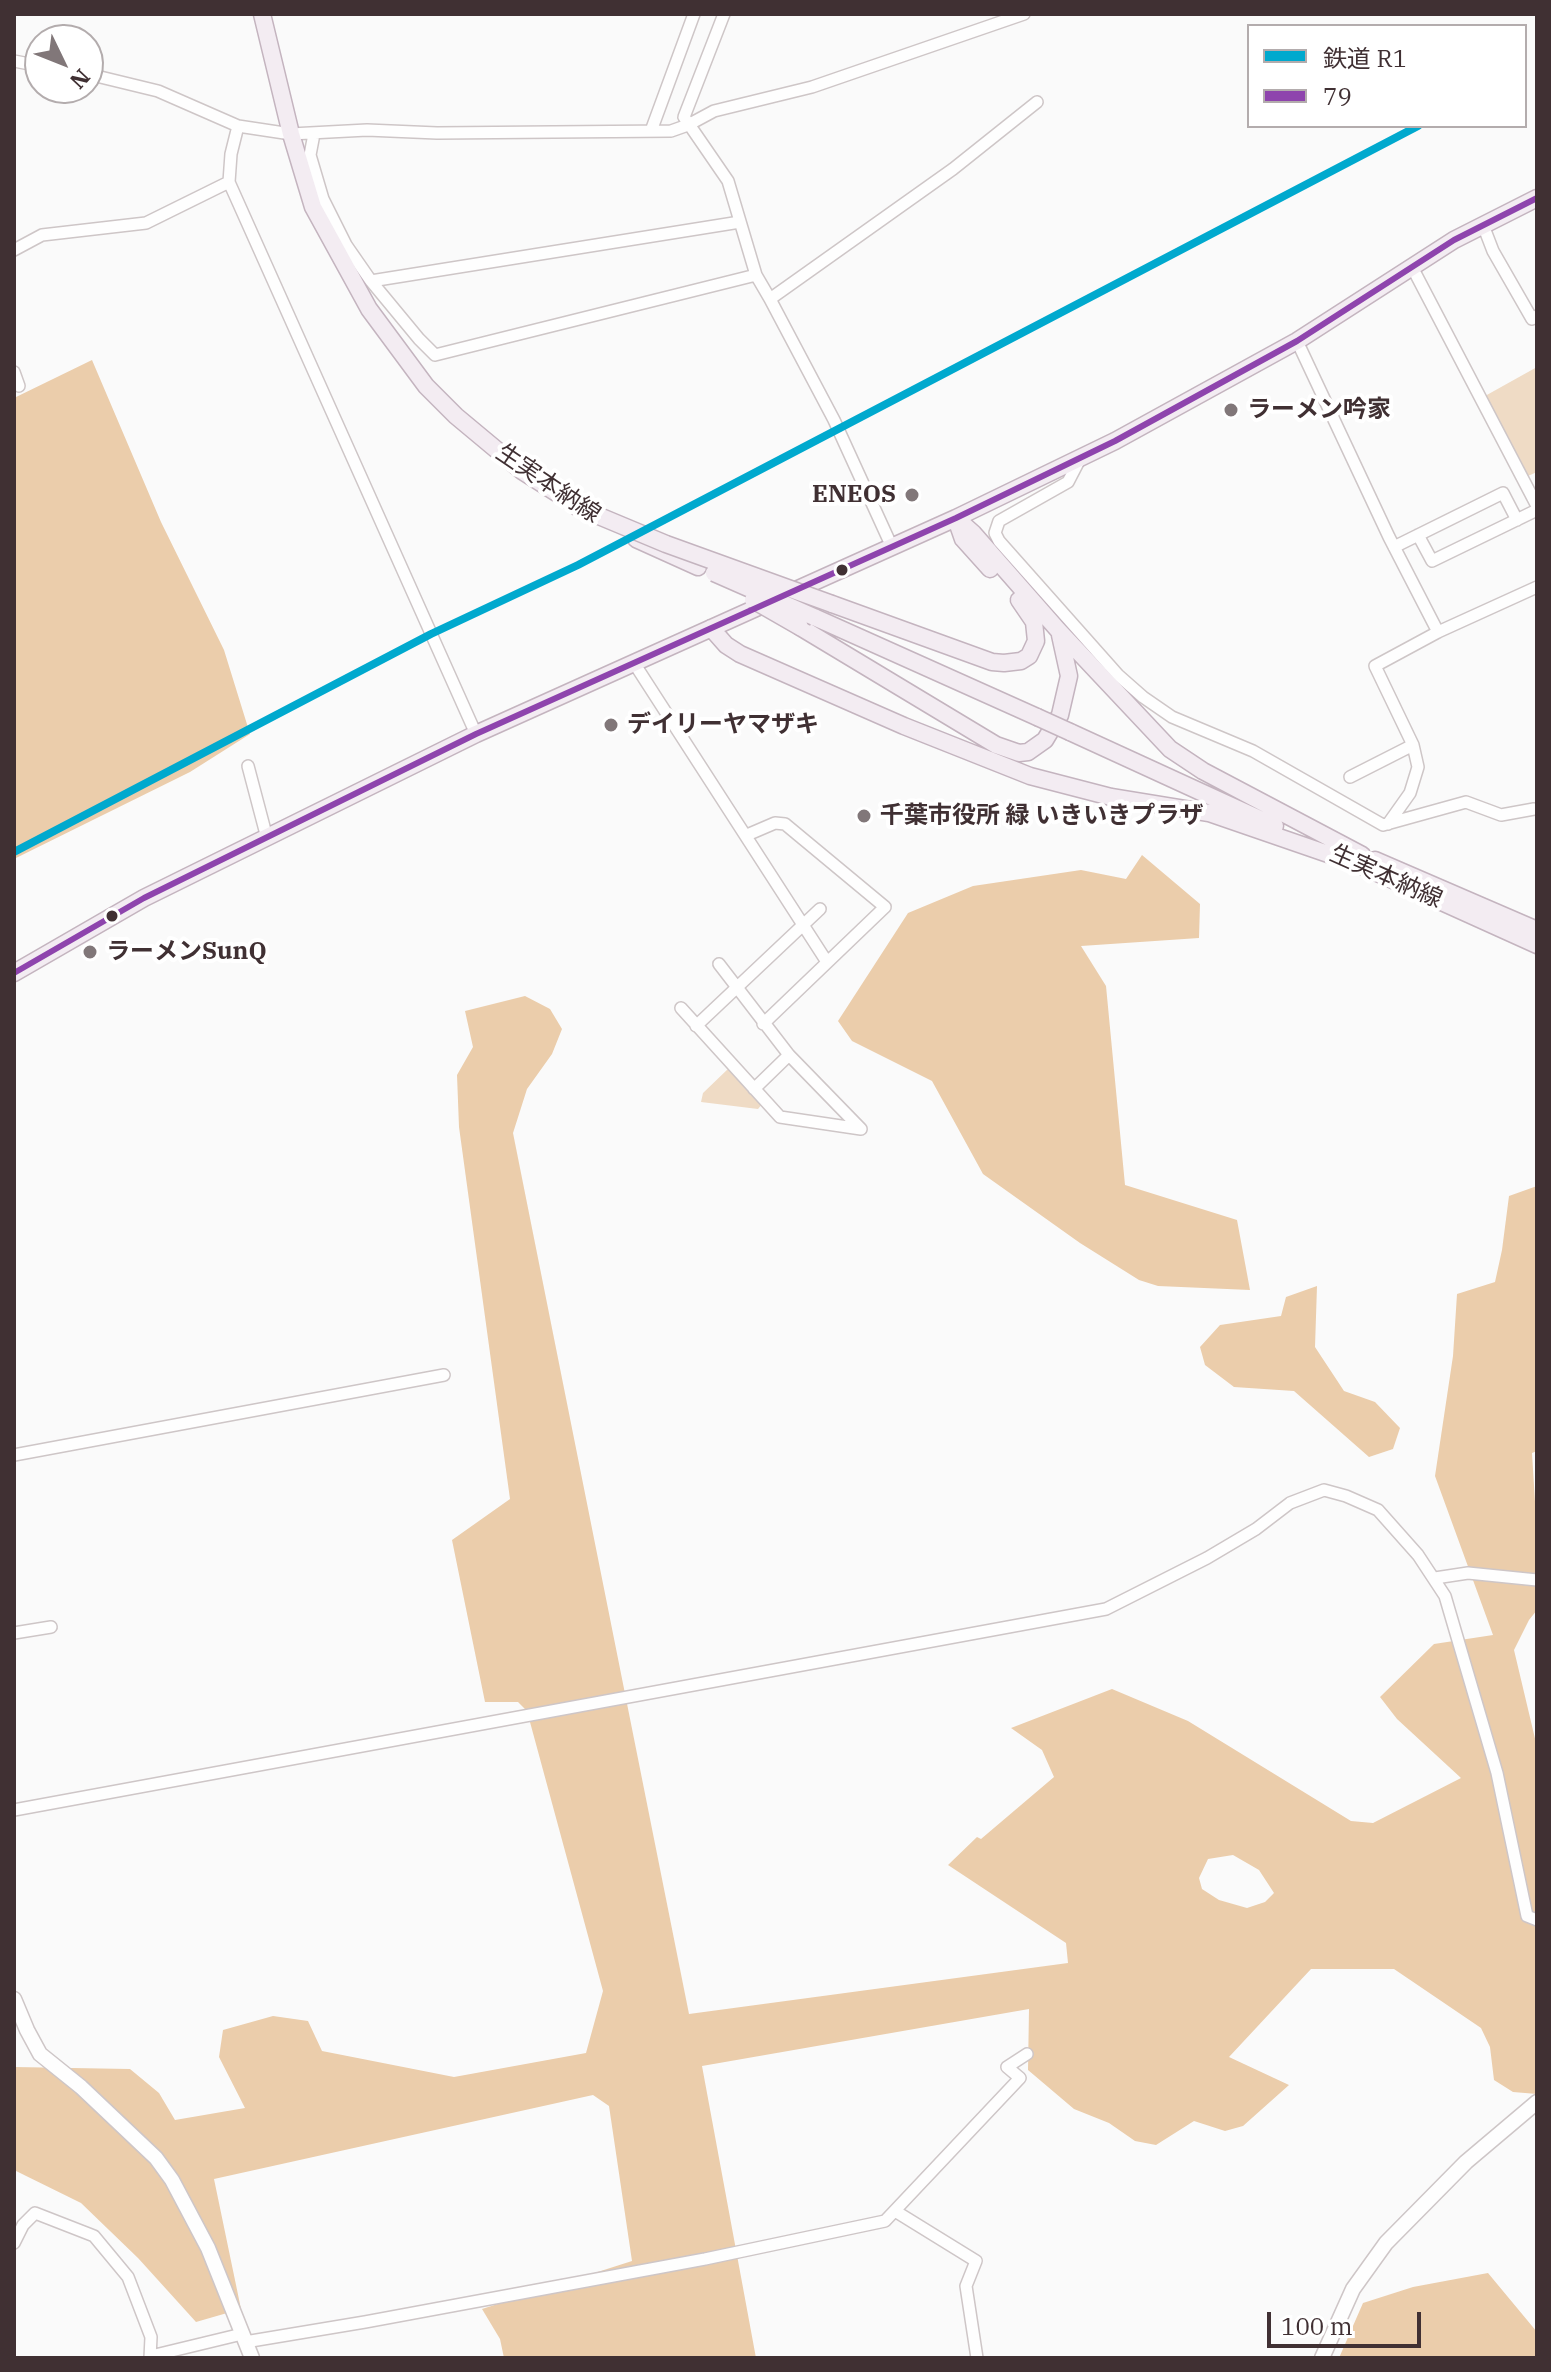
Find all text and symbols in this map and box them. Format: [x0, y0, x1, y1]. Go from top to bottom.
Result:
north arrow [24, 24, 104, 104]
legend [1247, 24, 1527, 128]
text: 鉄道 R1 [1323, 42, 1407, 74]
text: N [64, 63, 97, 96]
text: 79 [1323, 80, 1352, 112]
place label: ラーメン吟家 [1247, 396, 1391, 424]
marker: ラーメン吟家 [1222, 401, 1240, 419]
street label: 生実本納線 [490, 439, 606, 529]
place label: ENEOS [812, 481, 896, 509]
marker: ENEOS [903, 486, 921, 504]
unlabelled marker [834, 562, 850, 578]
place label: デイリーヤマザキ [627, 711, 819, 739]
marker: デイリーヤマザキ [602, 716, 620, 734]
place label: 千葉市役所 緑 いきいきプラザ [880, 802, 1203, 830]
marker: 千葉市役所 緑 いきいきプラザ [855, 807, 873, 825]
street label: 生実本納線 [1325, 839, 1447, 915]
unlabelled marker [104, 908, 120, 924]
place label: ラーメンSunQ [106, 938, 267, 966]
marker: ラーメンSunQ [81, 943, 99, 961]
scale bar [1271, 2296, 1425, 2346]
text: 100 m [1281, 2310, 1353, 2342]

